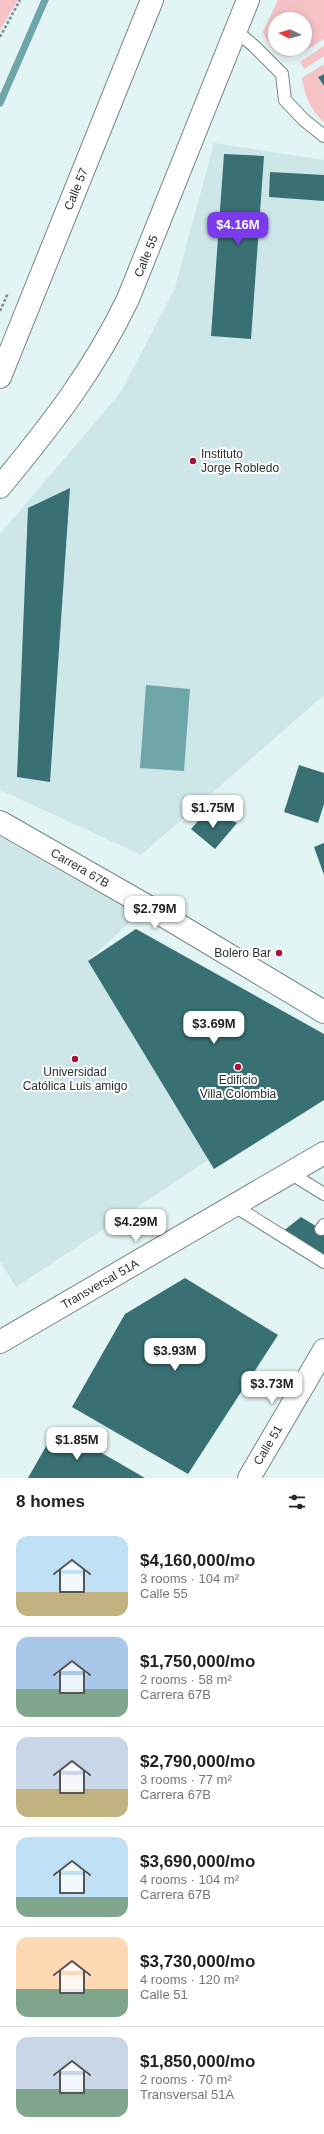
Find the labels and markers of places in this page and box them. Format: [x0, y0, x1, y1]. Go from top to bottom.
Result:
pin: $4.16M [205, 212, 271, 246]
place label: Instituto Jorge Robledo [201, 447, 279, 475]
marker: Instituto Jorge Robledo [188, 456, 198, 466]
pin: $1.75M [180, 795, 246, 829]
pin: $2.79M [122, 896, 188, 930]
place label: Bolero Bar [214, 946, 271, 960]
marker: Bolero Bar [274, 948, 284, 958]
pin: $3.69M [181, 1011, 247, 1045]
marker: Universidad Católica Luis amigo [70, 1054, 80, 1064]
marker: Edificio Villa Colombia [233, 1062, 243, 1072]
place label: Universidad Católica Luis amigo [23, 1065, 128, 1093]
place label: Edificio Villa Colombia [200, 1073, 277, 1101]
pin: $4.29M [103, 1209, 169, 1243]
pin: $3.93M [142, 1338, 208, 1372]
pin: $3.73M [239, 1371, 305, 1405]
pin: $1.85M [44, 1427, 110, 1461]

